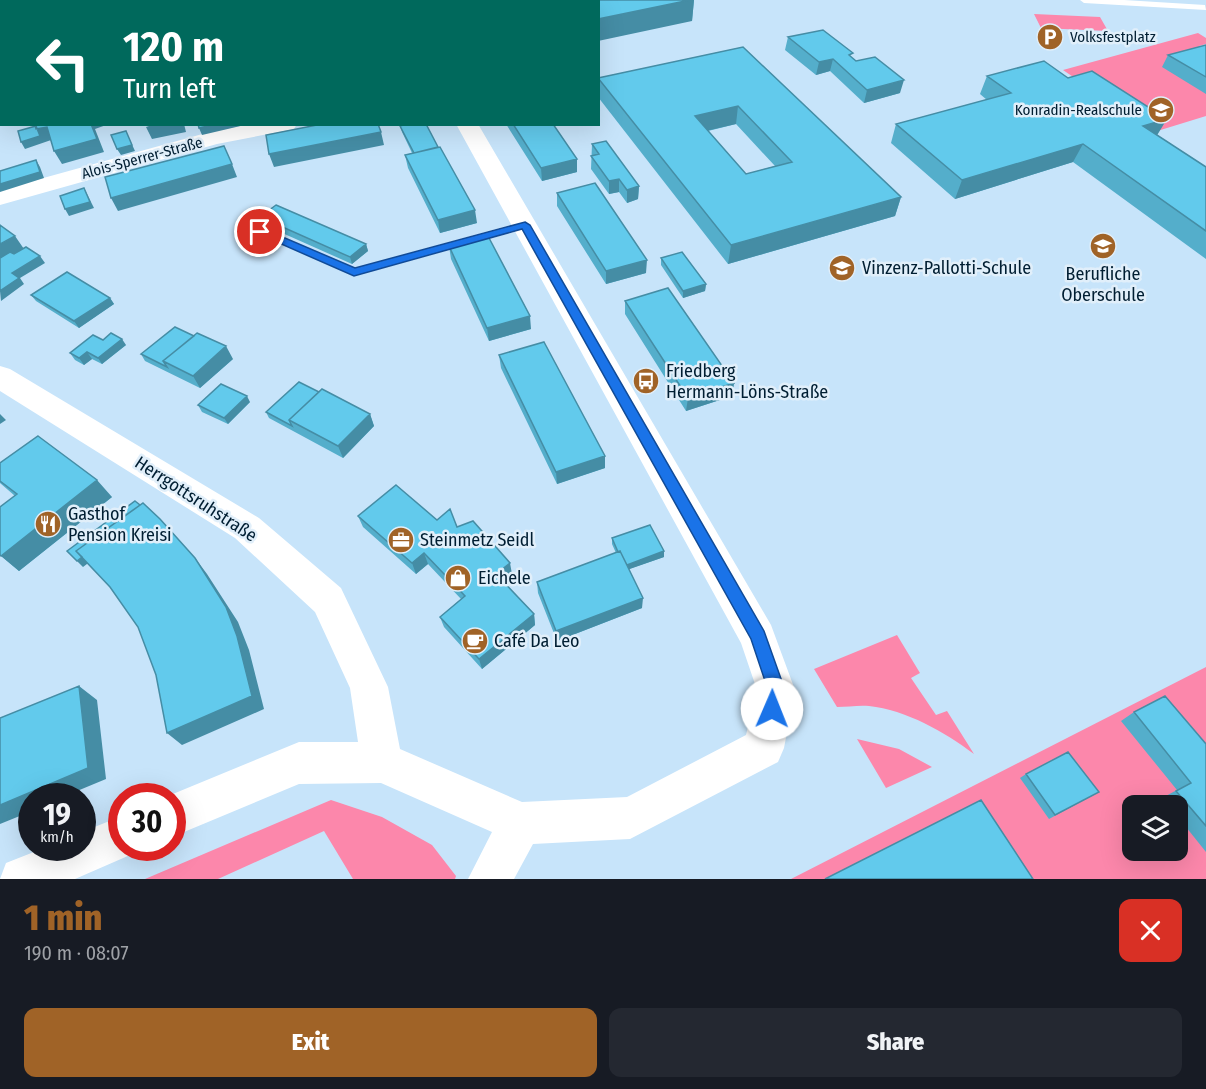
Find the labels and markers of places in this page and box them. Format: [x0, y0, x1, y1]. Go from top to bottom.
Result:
parking icon: Volksfestplatz [1035, 22, 1065, 52]
place label: Volksfestplatz [1070, 28, 1156, 46]
school or university icon: Konradin-Realschule [1146, 95, 1176, 125]
place label: Konradin-Realschule [1015, 101, 1142, 119]
pin [234, 206, 285, 257]
school or university icon: Berufliche Oberschule [1088, 231, 1118, 261]
school or university icon: Vinzenz-Pallotti-Schule [827, 253, 857, 283]
place label: Vinzenz-Pallotti-Schule [862, 257, 1031, 279]
place label: Berufliche Oberschule [1061, 263, 1145, 306]
place label: Friedberg Hermann-Löns-Straße [666, 360, 828, 403]
bus stop icon: Friedberg Hermann-Löns-Straße [631, 366, 661, 396]
place label: Gasthof Pension Kreisi [68, 503, 172, 546]
restaurant icon: Gasthof Pension Kreisi [33, 509, 63, 539]
office icon: Steinmetz Seidl [386, 525, 416, 555]
place label: Steinmetz Seidl [420, 529, 534, 551]
shop icon: Eichele [443, 563, 473, 593]
place label: Eichele [478, 567, 531, 589]
cafe icon: Café Da Leo [460, 626, 490, 656]
place label: Café Da Leo [494, 630, 580, 652]

